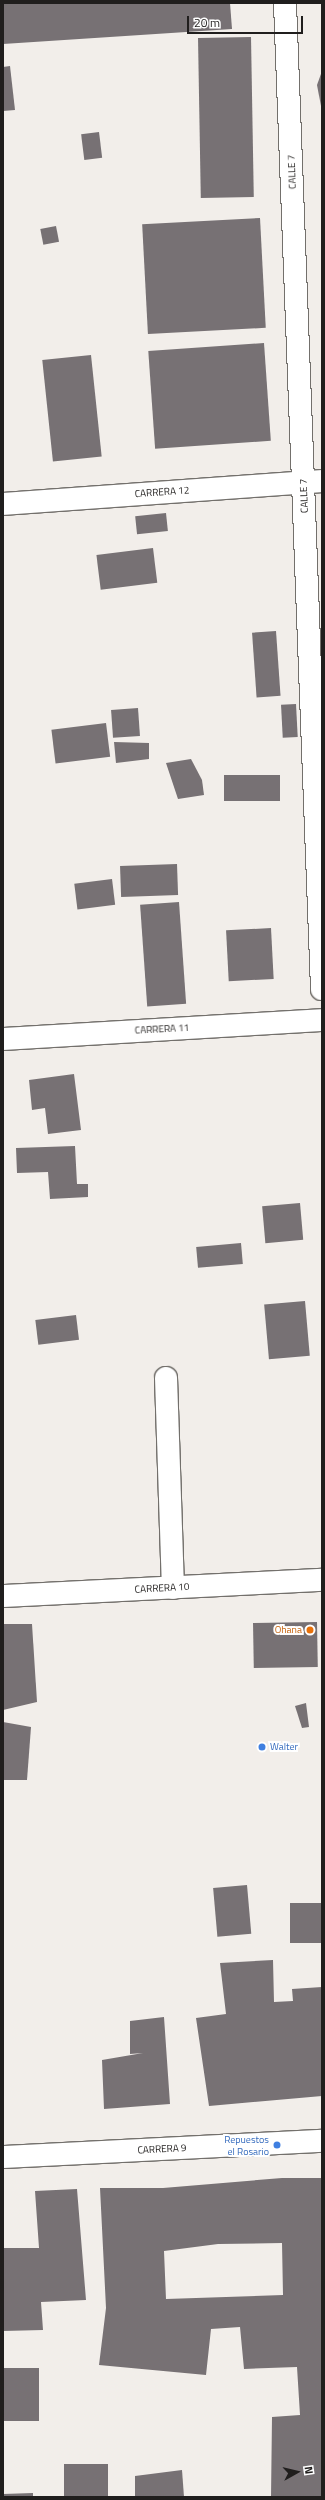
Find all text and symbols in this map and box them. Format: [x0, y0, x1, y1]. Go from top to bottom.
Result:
scale bar [189, 8, 305, 34]
text: 20 m [194, 13, 220, 32]
street label: CALLE 7 [285, 155, 299, 189]
street label: CALLE 7 [297, 479, 311, 513]
street label: CARRERA 12 [134, 484, 190, 500]
street label: CARRERA 11 [134, 1022, 190, 1036]
street label: CARRERA 10 [134, 1581, 190, 1595]
place label: Ohana [275, 1624, 302, 1636]
marker: Ohana [305, 1625, 315, 1635]
place label: Walter [270, 1741, 298, 1753]
marker: Walter [257, 1742, 267, 1752]
place label: Repuestos el Rosario [224, 2133, 269, 2156]
marker: Repuestos el Rosario [272, 2140, 282, 2150]
street label: CARRERA 9 [137, 2142, 187, 2156]
north arrow [277, 2452, 317, 2492]
text: N [300, 2465, 317, 2475]

